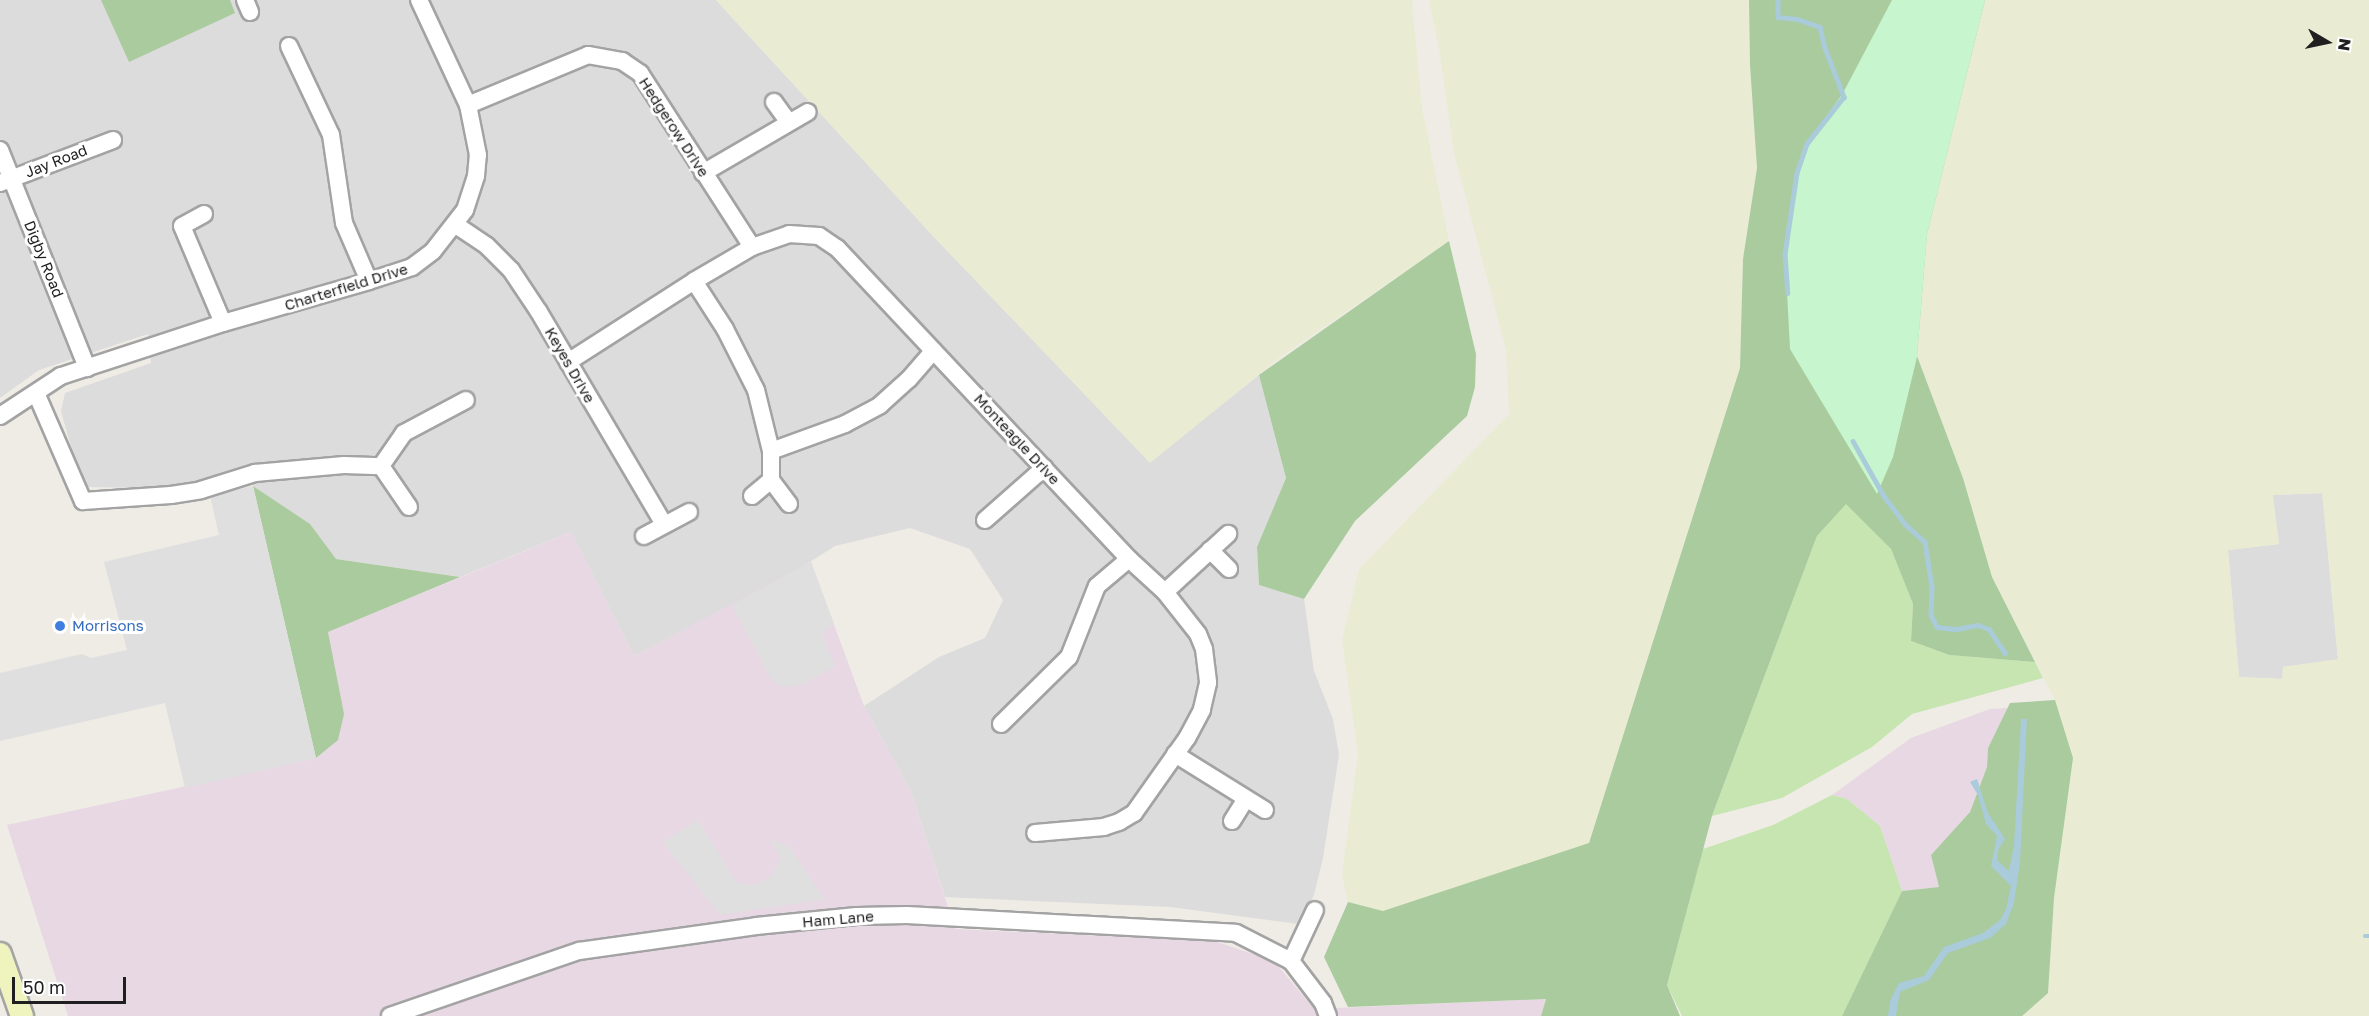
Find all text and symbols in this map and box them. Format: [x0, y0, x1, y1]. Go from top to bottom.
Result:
north arrow [2297, 12, 2357, 72]
text: N [2334, 37, 2356, 52]
street label: Hedgerow Drive [635, 74, 713, 180]
street label: Jay Road [22, 141, 90, 181]
street label: Digby Road [20, 218, 68, 300]
street label: Charterfield Drive [282, 260, 410, 314]
street label: Keyes Drive [541, 324, 599, 406]
street label: Monteagle Drive [970, 390, 1064, 488]
place label: Morrisons [72, 617, 144, 635]
marker: Morrisons [53, 619, 67, 633]
street label: Ham Lane [801, 907, 875, 931]
scale bar [15, 965, 129, 1003]
text: 50 m [23, 976, 65, 998]

